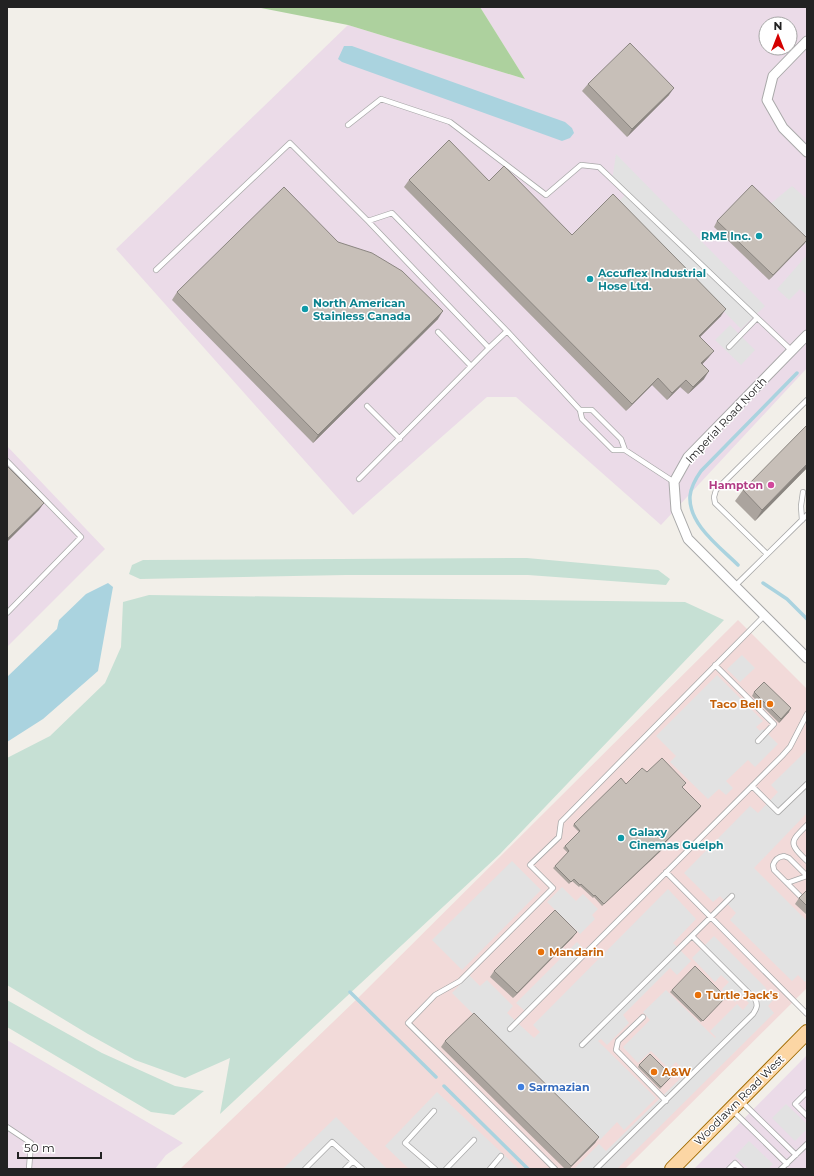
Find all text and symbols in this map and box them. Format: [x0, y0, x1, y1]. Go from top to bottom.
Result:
north arrow [758, 16, 798, 56]
text: N [774, 19, 782, 33]
place label: RME Inc. [701, 229, 751, 243]
marker: RME Inc. [754, 231, 764, 241]
place label: Accuflex Industrial Hose Ltd. [597, 266, 706, 293]
marker: Accuflex Industrial Hose Ltd. [585, 274, 595, 284]
place label: North American Stainless Canada [313, 296, 411, 323]
marker: North American Stainless Canada [300, 304, 310, 314]
street label: Imperial Road North [682, 374, 770, 466]
place label: Hampton [709, 478, 763, 492]
marker: Hampton [766, 480, 776, 490]
place label: Taco Bell [710, 697, 762, 711]
marker: Taco Bell [765, 699, 775, 709]
place label: Galaxy Cinemas Guelph [629, 825, 724, 852]
marker: Galaxy Cinemas Guelph [616, 833, 626, 843]
place label: Mandarin [549, 945, 604, 959]
marker: Mandarin [536, 947, 546, 957]
place label: Turtle Jack's [706, 988, 778, 1002]
marker: Turtle Jack's [693, 990, 703, 1000]
street label: Woodlawn Road West [691, 1052, 787, 1148]
place label: A&W [661, 1065, 691, 1079]
marker: A&W [649, 1067, 659, 1077]
place label: Sarmazian [529, 1080, 590, 1094]
marker: Sarmazian [516, 1082, 526, 1092]
scale bar [18, 1134, 101, 1160]
text: 50 m [24, 1140, 55, 1155]

